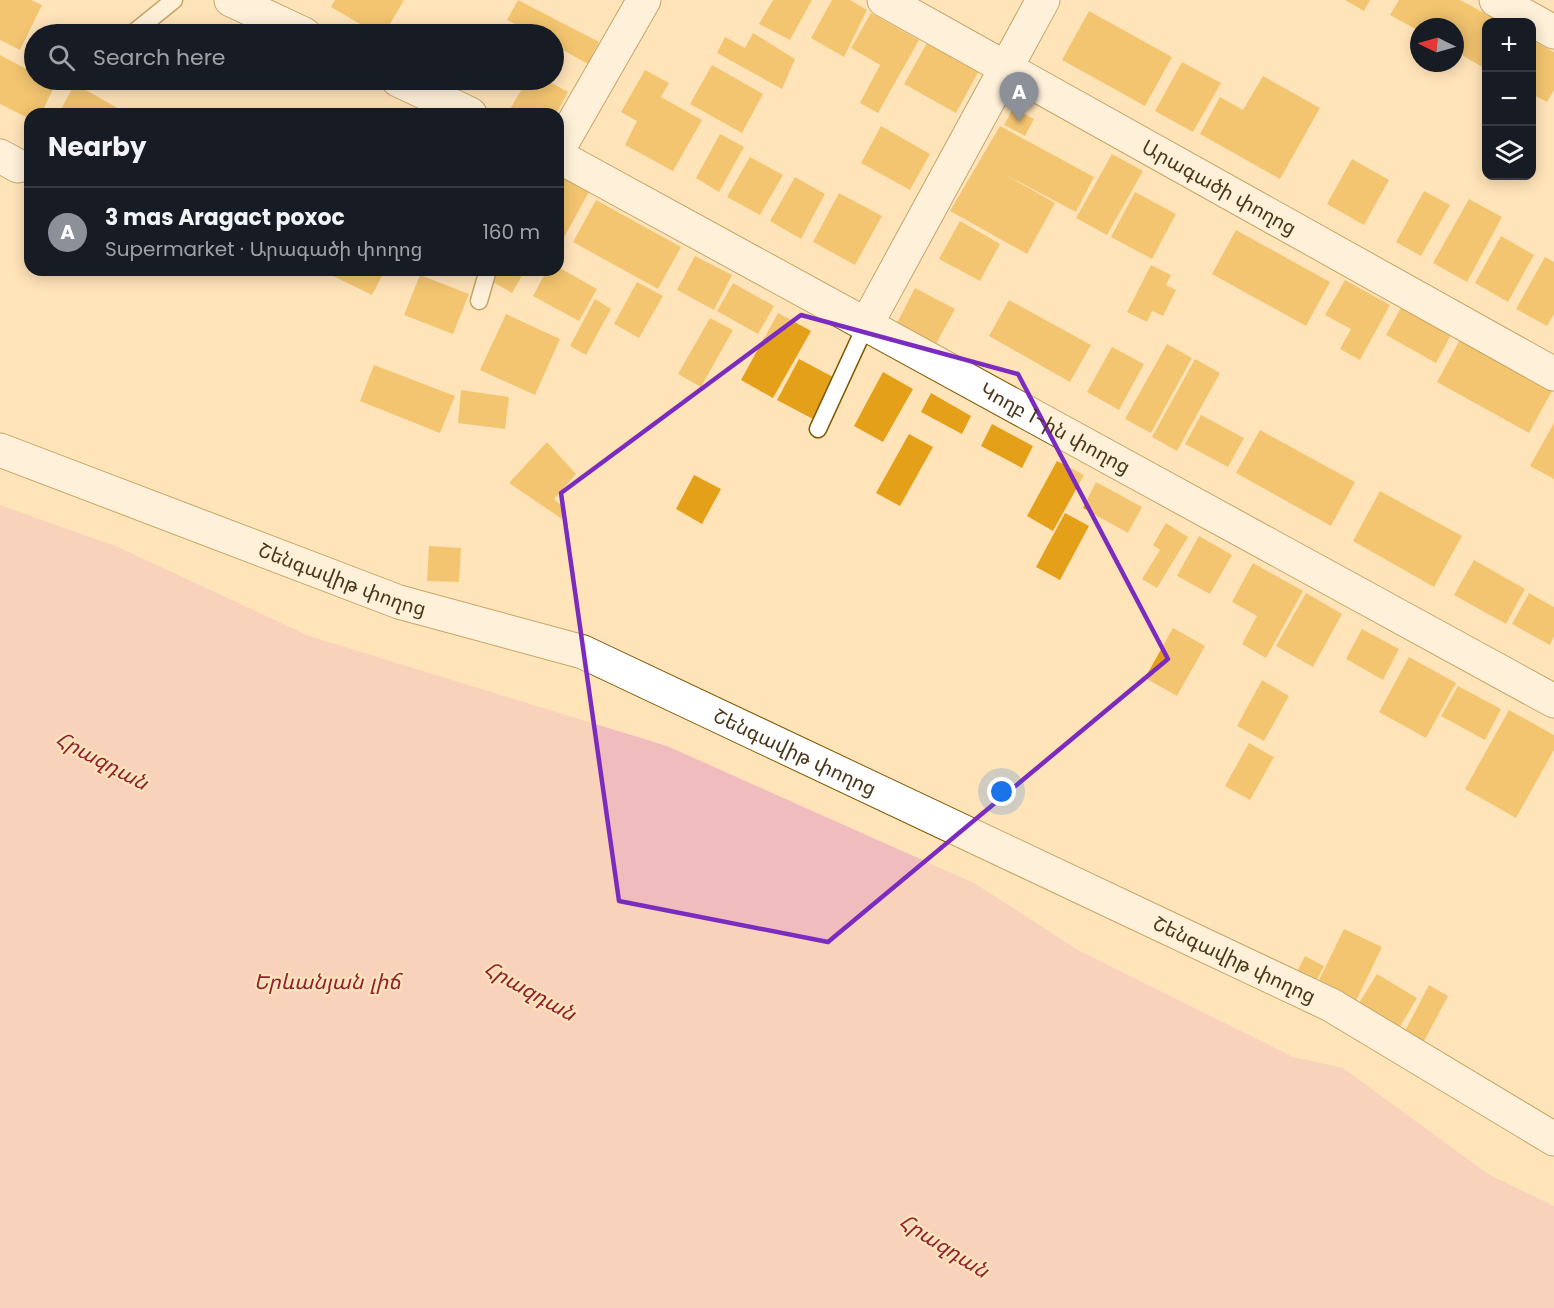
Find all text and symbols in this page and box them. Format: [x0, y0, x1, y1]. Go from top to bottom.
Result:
north arrow [1410, 18, 1464, 72]
map controls [1482, 18, 1536, 180]
button: + [1482, 18, 1536, 72]
search box [24, 24, 564, 90]
icon: search [45, 41, 78, 74]
text: Search here [93, 42, 226, 73]
pin: A [1000, 72, 1038, 122]
button: − [1482, 72, 1536, 126]
button: layers [1482, 126, 1536, 180]
text: Nearby [48, 129, 146, 165]
street label: Արագածի փողոց [1137, 133, 1302, 242]
text: 3 mas Aragact poxoc [105, 202, 345, 233]
text: A [60, 218, 75, 246]
text: 160 m [482, 218, 540, 246]
text: Supermarket · Արագածի փողոց [105, 235, 423, 263]
street label: Կողբ 1-ին փողոց [975, 376, 1136, 481]
street label: Շենգավիթ փողոց [254, 536, 429, 623]
street label: Շենգավիթ փողոց [709, 702, 881, 803]
water label: Հրազդան [51, 724, 155, 798]
your location [987, 777, 1016, 806]
street label: Շենգավիթ փողոց [1148, 909, 1321, 1010]
water label: Հրազդան [479, 954, 582, 1028]
water label: Երևանյան լիճ [254, 967, 403, 996]
water label: Հրազդան [894, 1207, 996, 1285]

